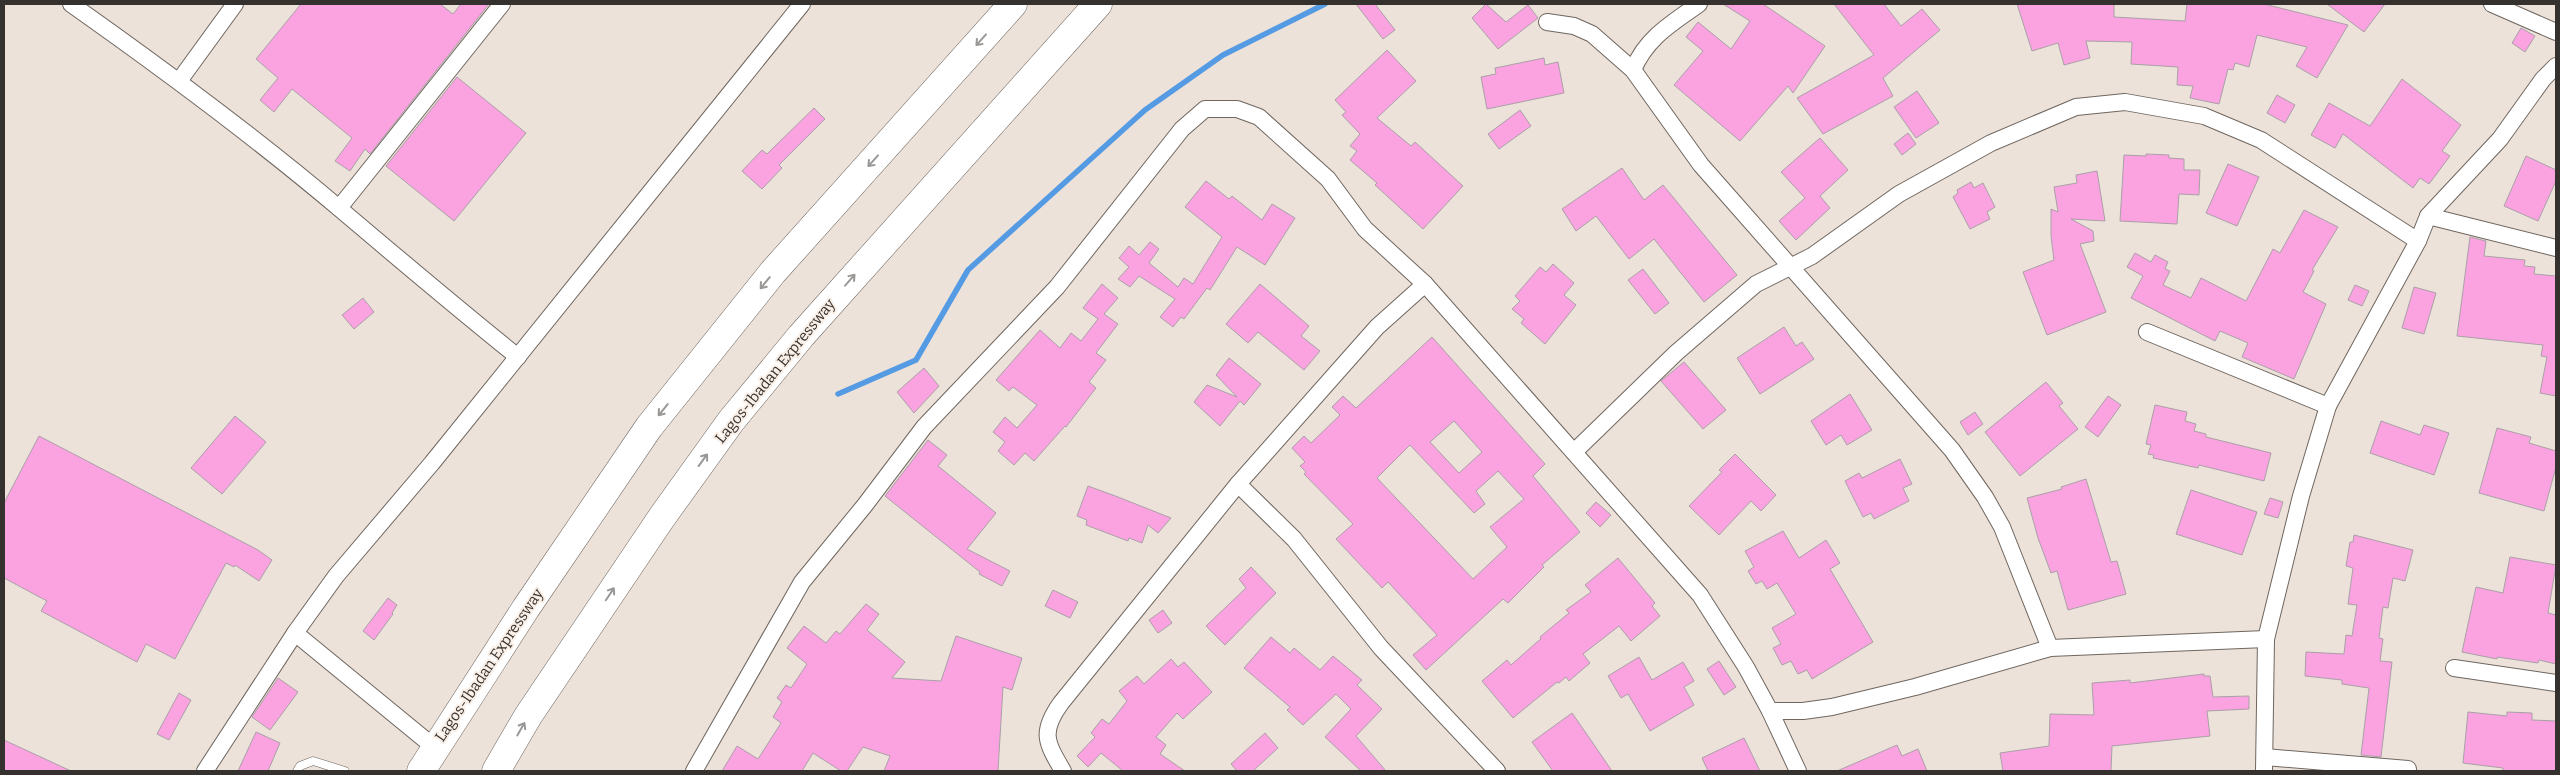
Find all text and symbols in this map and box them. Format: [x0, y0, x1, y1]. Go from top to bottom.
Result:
one-way arrow [975, 34, 987, 47]
one-way arrow [867, 155, 878, 168]
one-way arrow [844, 274, 856, 287]
one-way arrow [759, 276, 770, 289]
street label: Lagos-Ibadan Expressway [711, 295, 839, 447]
one-way arrow [658, 403, 669, 416]
one-way arrow [698, 453, 708, 467]
street label: Lagos-Ibadan Expressway [431, 585, 547, 745]
one-way arrow [605, 587, 615, 601]
one-way arrow [516, 723, 526, 737]

